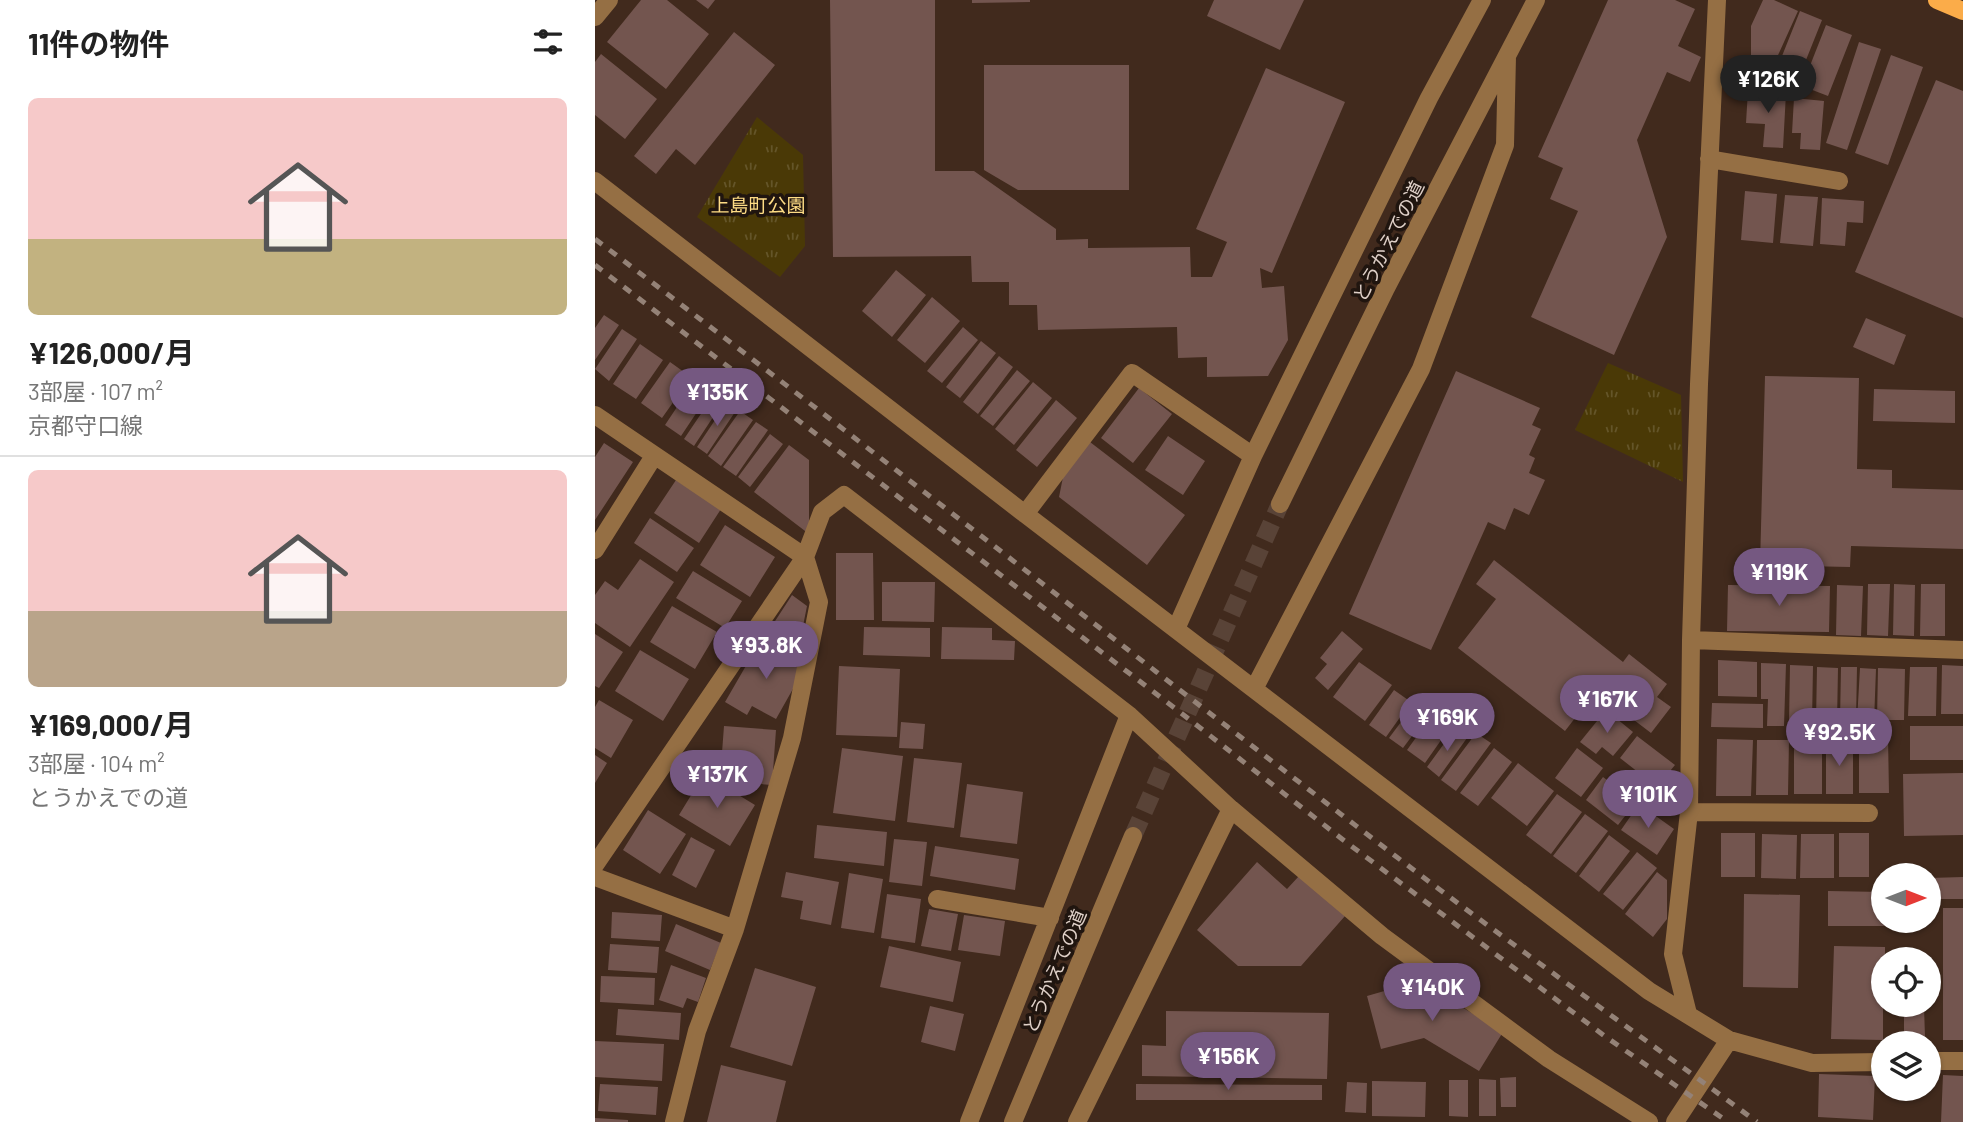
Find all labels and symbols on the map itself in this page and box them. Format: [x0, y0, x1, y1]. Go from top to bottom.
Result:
pin: ¥126K [1719, 55, 1817, 115]
street label: とうかえでの道 [1348, 177, 1428, 305]
park label: 上島町公園 [710, 193, 806, 216]
pin: ¥135K [668, 368, 766, 428]
pin: ¥119K [1730, 548, 1828, 608]
pin: ¥93.8K [709, 622, 823, 681]
pin: ¥167K [1558, 676, 1656, 735]
pin: ¥169K [1398, 694, 1496, 753]
pin: ¥92.5K [1782, 708, 1896, 768]
pin: ¥137K [668, 750, 766, 810]
pin: ¥101K [1599, 770, 1697, 830]
north arrow [1871, 863, 1941, 933]
street label: とうかえでの道 [1018, 906, 1090, 1036]
pin: ¥140K [1383, 964, 1481, 1023]
pin: ¥156K [1179, 1032, 1277, 1092]

